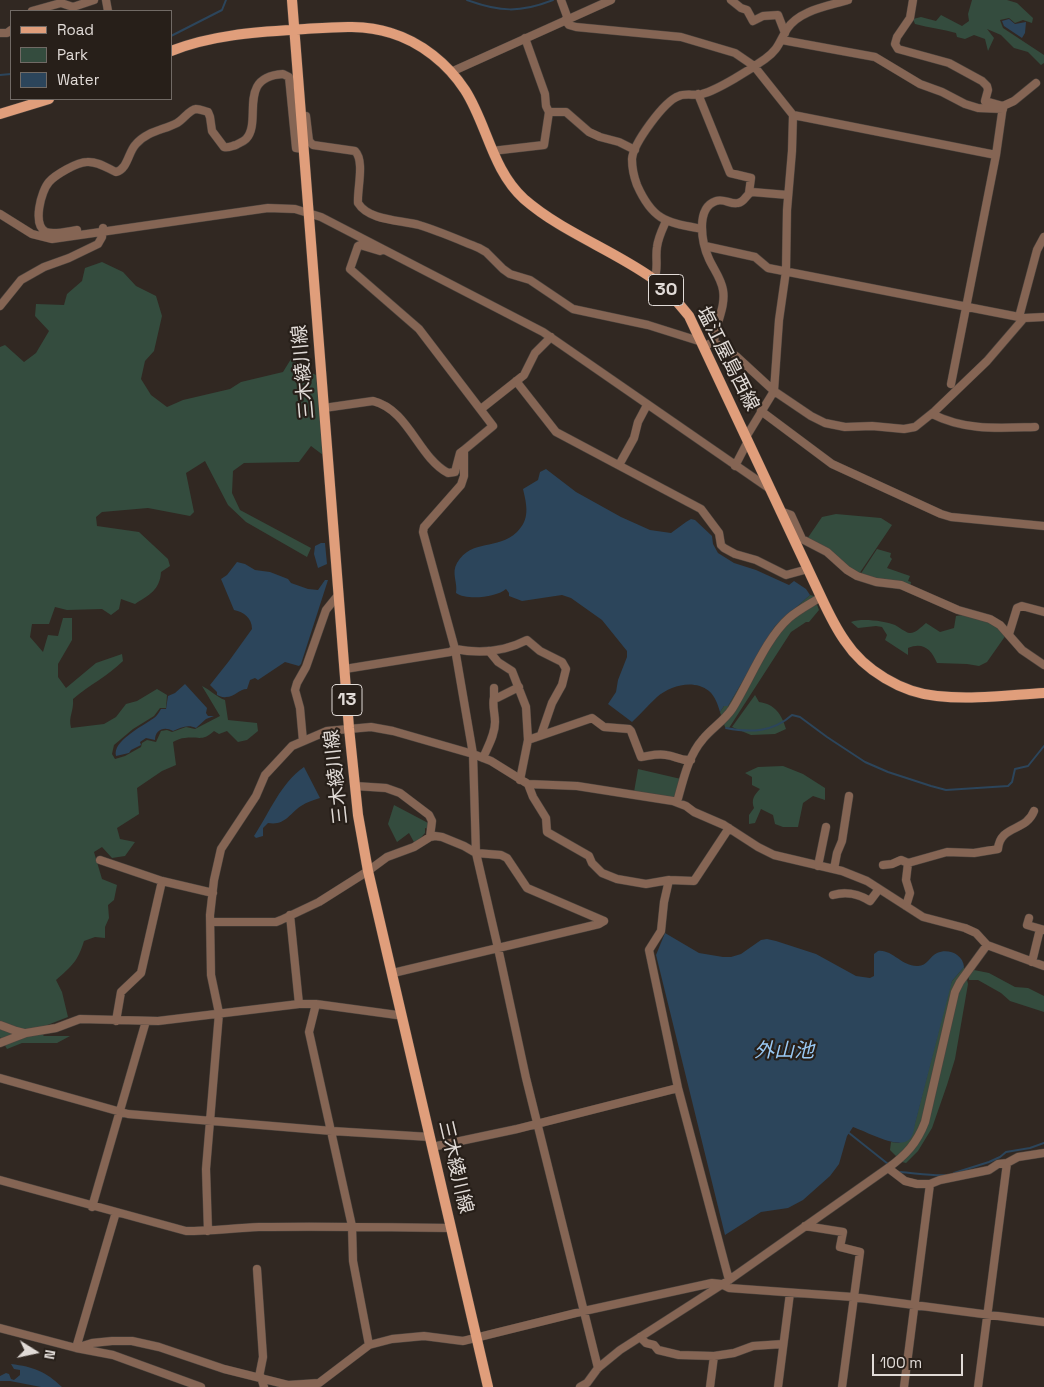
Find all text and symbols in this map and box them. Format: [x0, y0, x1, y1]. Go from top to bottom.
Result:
legend [10, 10, 172, 100]
text: Road [57, 20, 94, 39]
text: Park [57, 45, 88, 64]
text: Water [57, 70, 99, 89]
road number: 30 [648, 274, 684, 306]
street label: 塩江屋島西線 [691, 303, 763, 415]
street label: 三木綾川線 [289, 324, 319, 420]
road number: 13 [332, 684, 362, 716]
street label: 三木綾川線 [321, 729, 353, 825]
water label: 外山池 [754, 1040, 814, 1064]
street label: 三木綾川線 [433, 1118, 477, 1216]
north arrow [10, 1327, 60, 1377]
scale bar [874, 1344, 965, 1376]
text: N [40, 1348, 59, 1361]
text: 100 m [880, 1353, 922, 1372]

